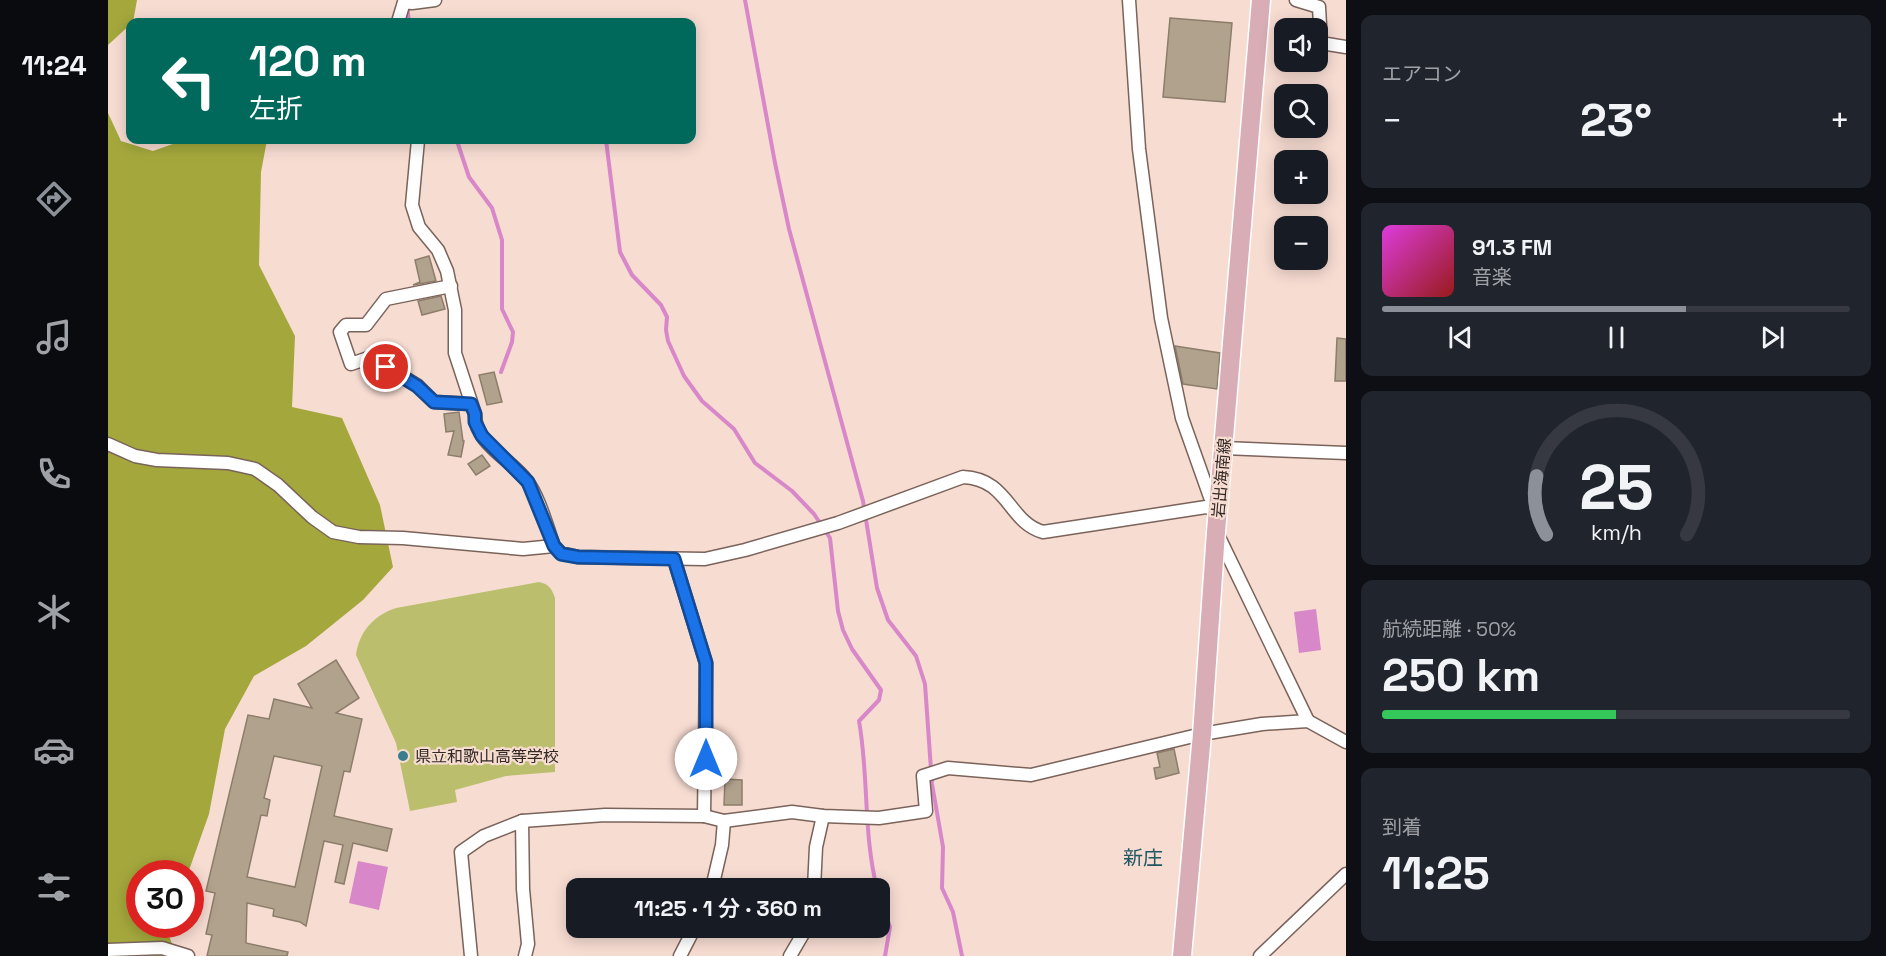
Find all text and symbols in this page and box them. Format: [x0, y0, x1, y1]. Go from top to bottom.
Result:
map controls [1274, 18, 1328, 270]
button: sound [1274, 18, 1328, 72]
text: 120 m [249, 35, 367, 88]
icon: left [150, 42, 228, 120]
text: 11:24 [21, 48, 87, 83]
text: エアコン [1382, 61, 1462, 87]
button: search [1274, 84, 1328, 138]
text: 左折 [249, 91, 303, 126]
text: 23° [1580, 92, 1652, 149]
text: − [1382, 100, 1402, 142]
text: + [1830, 100, 1850, 142]
button: + [1274, 150, 1328, 204]
icon: directions [33, 178, 75, 220]
button: − [1274, 216, 1328, 270]
text: 91.3 FM [1472, 233, 1552, 261]
text: 音楽 [1472, 264, 1512, 290]
icon: music [33, 316, 75, 358]
icon: previous [1444, 321, 1477, 354]
icon: pause [1600, 321, 1633, 354]
icon: next [1756, 321, 1789, 354]
pin [360, 341, 411, 392]
icon: arrive [369, 350, 402, 383]
street label: 岩出海南線 [1208, 437, 1235, 519]
text: 25 [1579, 448, 1653, 527]
icon: phone [33, 453, 75, 495]
text: km/h [1590, 519, 1642, 546]
icon: climate [33, 591, 75, 633]
text: 航続距離 · 50% [1382, 616, 1516, 642]
text: 250 km [1382, 647, 1540, 704]
position arrow [674, 727, 738, 791]
icon: car [33, 729, 75, 771]
place label: 県立和歌山高等学校 [415, 746, 559, 767]
marker: 県立和歌山高等学校 [396, 749, 410, 763]
text: 到着 [1382, 814, 1422, 840]
district label: 新庄 [1123, 845, 1163, 871]
text: 11:25 [1382, 845, 1490, 902]
speed limit sign: 30 [126, 860, 204, 938]
icon: filters [33, 866, 75, 908]
text: 11:25 · 1 分 · 360 m [634, 894, 822, 922]

